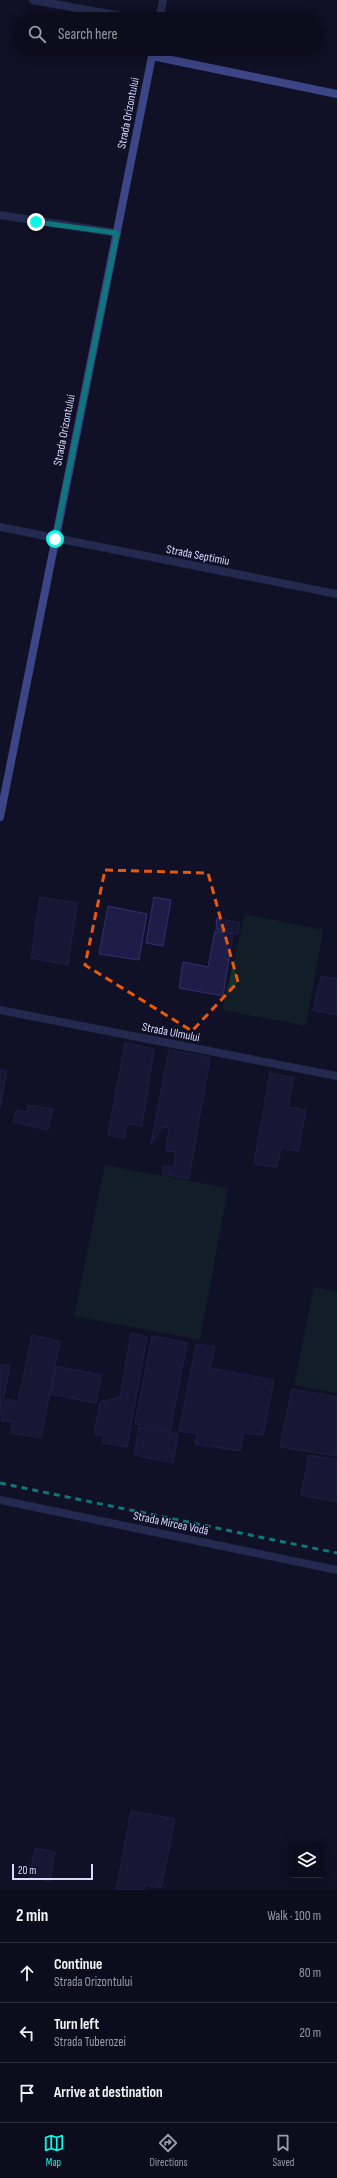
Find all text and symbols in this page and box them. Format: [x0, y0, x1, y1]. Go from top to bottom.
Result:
search box [12, 12, 325, 56]
icon: search [26, 23, 48, 45]
text: Search here [58, 25, 118, 44]
street label: Strada Orizontului [114, 76, 143, 150]
route end [27, 213, 45, 231]
street label: Strada Orizontului [50, 393, 79, 467]
route start [46, 530, 64, 548]
street label: Strada Septimiu [165, 542, 231, 569]
street label: Strada Ulmului [141, 1020, 201, 1045]
street label: Strada Mircea Vodă [132, 1508, 210, 1539]
map controls [289, 1842, 325, 1878]
button: layers [289, 1842, 325, 1878]
scale bar [12, 1862, 93, 1881]
text: 20 m [18, 1864, 36, 1877]
text: 2 min [16, 1906, 48, 1926]
text: Walk · 100 m [267, 1908, 321, 1924]
text: Continue [54, 1955, 103, 1974]
icon: ahead [16, 1962, 38, 1984]
text: 80 m [299, 1965, 321, 1981]
text: Strada Orizontului [54, 1974, 132, 1990]
text: Turn left [54, 2015, 99, 2034]
icon: left [16, 2022, 38, 2044]
text: 20 m [299, 2025, 321, 2041]
text: Strada Tuberozei [54, 2034, 126, 2050]
icon: arrive [16, 2082, 38, 2104]
text: Arrive at destination [54, 2083, 163, 2102]
tab: Map [43, 2132, 65, 2169]
tab: Directions [150, 2132, 187, 2169]
tab: Saved [272, 2132, 294, 2169]

